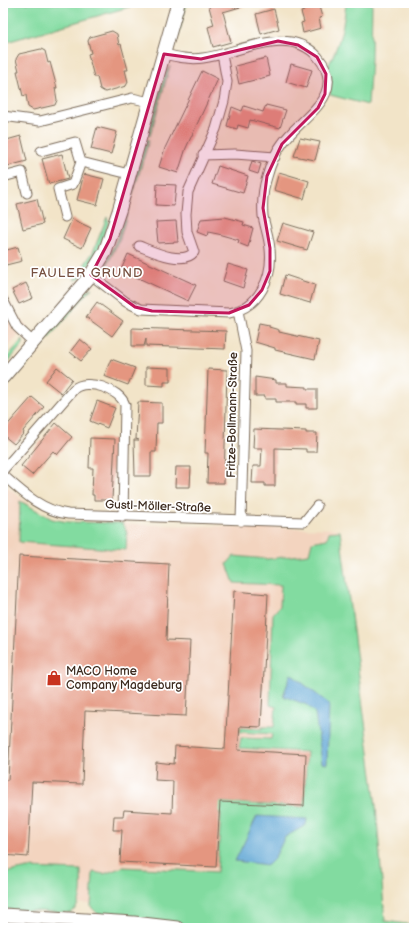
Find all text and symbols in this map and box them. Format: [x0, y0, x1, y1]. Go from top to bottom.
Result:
district label: FAULER GRUND [31, 265, 143, 281]
street label: Fritze-Bollmann-Straße [224, 352, 241, 478]
street label: Gustl-Möller-Straße [105, 497, 211, 516]
place label: MACO Home Company Magdeburg [66, 664, 182, 693]
shop icon: MACO Home Company Magdeburg [45, 669, 63, 687]

